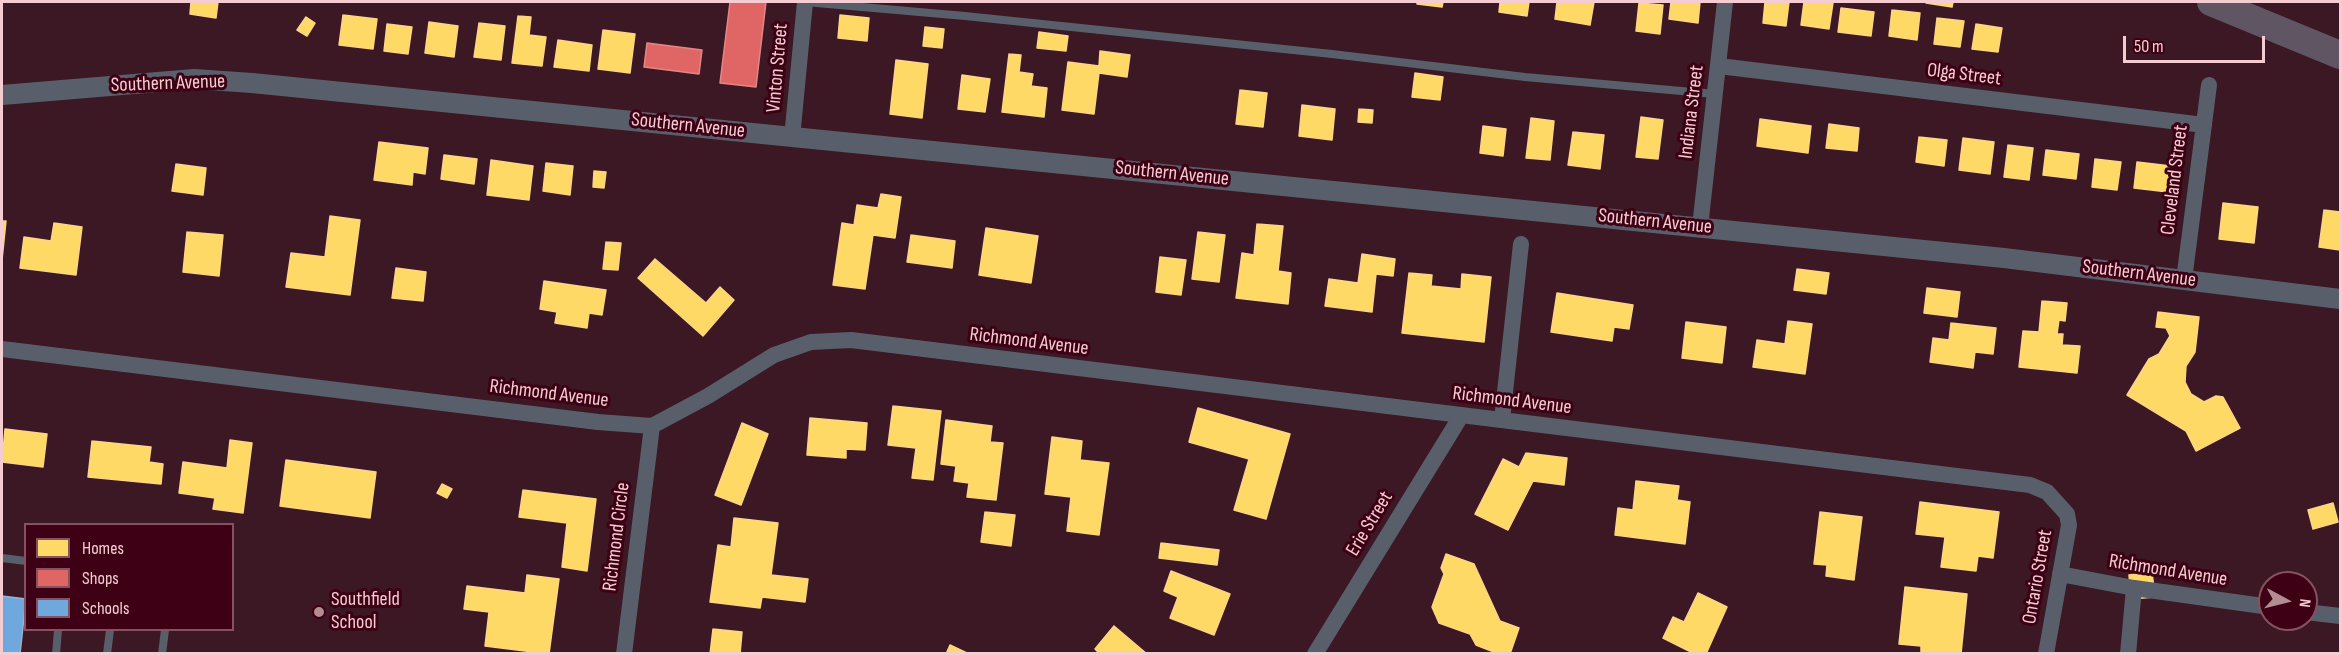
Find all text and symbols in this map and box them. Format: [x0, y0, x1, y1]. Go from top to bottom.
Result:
street label: Vinton Street [762, 22, 794, 114]
scale bar [2126, 24, 2268, 62]
text: 50 m [2134, 36, 2164, 57]
street label: Olga Street [1926, 59, 2002, 91]
street label: Indiana Street [1674, 64, 1710, 160]
street label: Southern Avenue [110, 70, 226, 98]
street label: Southern Avenue [630, 108, 746, 144]
street label: Cleveland Street [2156, 124, 2194, 236]
street label: Southern Avenue [1114, 156, 1230, 192]
street label: Southern Avenue [1597, 204, 1713, 240]
street label: Southern Avenue [2081, 255, 2197, 293]
street label: Richmond Avenue [968, 323, 1090, 361]
street label: Richmond Avenue [488, 375, 610, 413]
street label: Richmond Avenue [1451, 382, 1573, 420]
street label: Richmond Circle [598, 481, 636, 593]
street label: Erie Street [1341, 487, 1399, 561]
legend [24, 523, 234, 631]
street label: Ontario Street [2018, 528, 2058, 626]
text: Homes [82, 538, 124, 559]
street label: Richmond Avenue [2107, 550, 2229, 592]
text: Shops [82, 568, 119, 589]
north arrow [2258, 571, 2318, 631]
place label: Southfield School [331, 588, 400, 635]
text: Schools [82, 598, 129, 619]
text: N [2294, 598, 2314, 608]
marker: Southfield School [312, 605, 326, 619]

